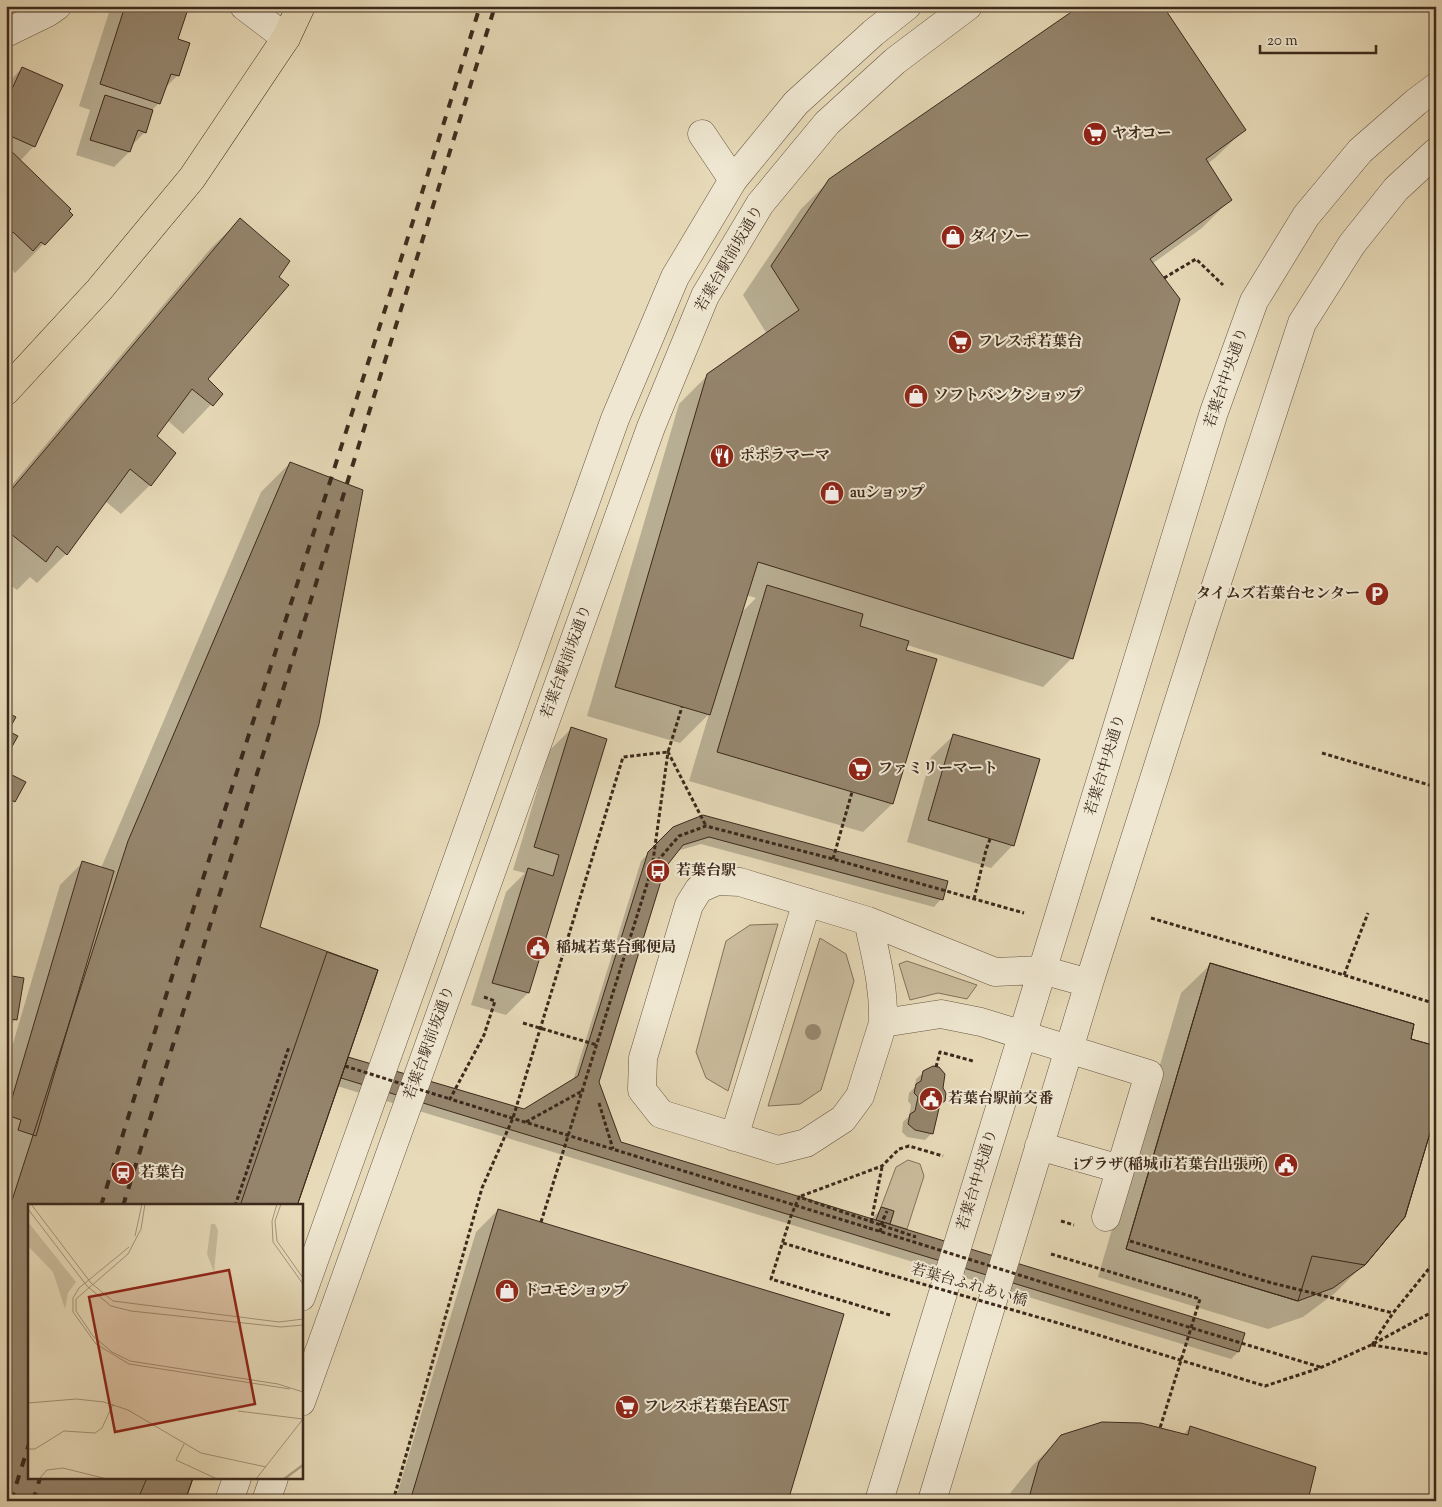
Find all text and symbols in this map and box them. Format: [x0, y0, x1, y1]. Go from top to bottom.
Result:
scale bar [1260, 22, 1376, 54]
text: 20 m [1267, 31, 1298, 52]
supermarket icon: ヤオコー [1082, 121, 1108, 147]
place label: ヤオコー [1112, 124, 1171, 145]
street label: 若葉台駅前坂通り [691, 202, 769, 316]
shop icon: ダイソー [940, 224, 966, 250]
place label: ダイソー [970, 227, 1030, 248]
street label: 若葉台中央通り [1200, 325, 1254, 431]
supermarket icon: フレスポ若葉台 [947, 329, 973, 355]
place label: フレスポ若葉台 [978, 332, 1082, 353]
shop icon: ソフトバンクショップ [903, 383, 929, 409]
place label: ソフトバンクショップ [934, 386, 1083, 407]
restaurant icon: ポポラマーマ [709, 443, 735, 469]
place label: ポポラマーマ [740, 446, 830, 467]
shop icon: auショップ [819, 480, 845, 506]
place label: auショップ [850, 483, 925, 504]
parking icon: タイムズ若葉台センター [1364, 581, 1390, 607]
place label: タイムズ若葉台センター [1196, 584, 1360, 605]
street label: 若葉台駅前坂通り [537, 602, 597, 722]
street label: 若葉台中央通り [1081, 712, 1131, 818]
supermarket icon: ファミリーマート [847, 756, 873, 782]
place label: ファミリーマート [878, 759, 998, 780]
bus stop icon: 若葉台駅 [645, 858, 671, 884]
place label: 若葉台駅 [676, 861, 736, 882]
public building icon: 稲城若葉台郵便局 [525, 935, 551, 961]
place label: 稲城若葉台郵便局 [556, 938, 676, 959]
street label: 若葉台駅前坂通り [400, 983, 460, 1103]
public building icon: 若葉台駅前交番 [918, 1086, 944, 1112]
place label: 若葉台駅前交番 [948, 1089, 1054, 1110]
street label: 若葉台中央通り [953, 1127, 1003, 1233]
public building icon: iプラザ(稲城市若葉台出張所) [1273, 1152, 1299, 1178]
place label: iプラザ(稲城市若葉台出張所) [1074, 1155, 1268, 1176]
station icon: 若葉台 [110, 1160, 136, 1186]
place label: 若葉台 [140, 1163, 185, 1184]
inset map [28, 1204, 302, 1480]
street label: 若葉台ふれあい橋 [908, 1259, 1030, 1313]
shop icon: ドコモショップ [494, 1278, 520, 1304]
place label: ドコモショップ [524, 1281, 628, 1302]
supermarket icon: フレスポ若葉台EAST [614, 1394, 640, 1420]
place label: フレスポ若葉台EAST [644, 1397, 789, 1418]

